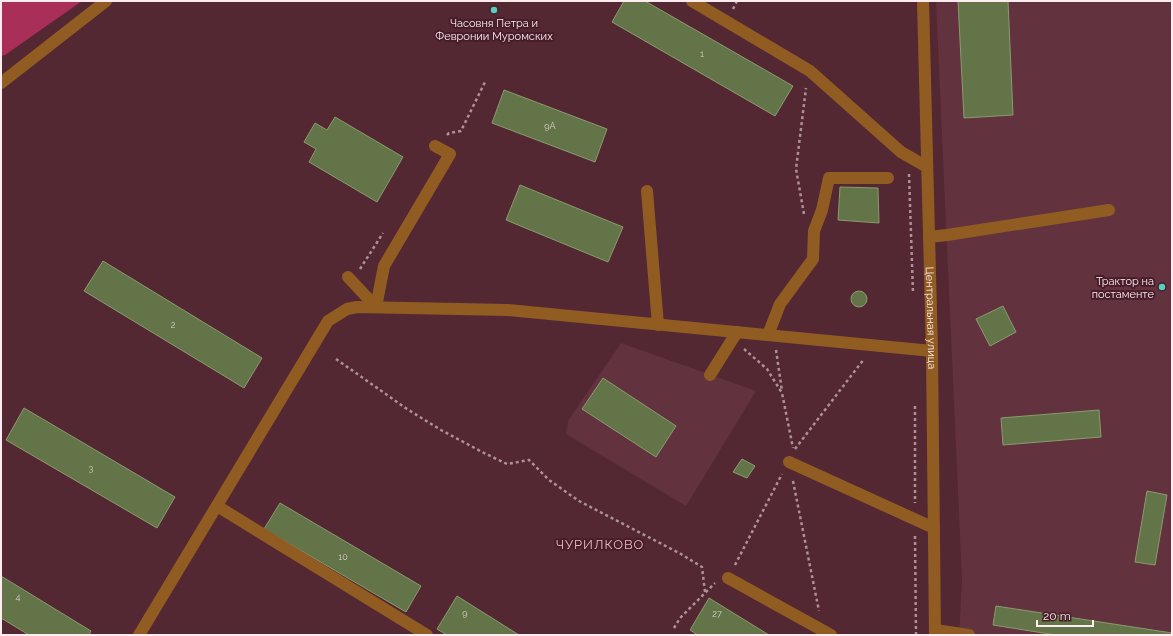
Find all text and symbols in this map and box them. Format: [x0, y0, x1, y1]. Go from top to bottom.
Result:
marker: Часовня Петра и Февронии Муромских [489, 5, 499, 15]
place label: Часовня Петра и Февронии Муромских [435, 17, 553, 43]
house number: 1 [700, 49, 704, 59]
house number: 9А [544, 121, 556, 131]
street label: Центральная улица [923, 267, 939, 369]
place label: Трактор на постаменте [1092, 275, 1155, 301]
marker: Трактор на постаменте [1157, 282, 1167, 292]
house number: 2 [171, 320, 176, 330]
house number: 3 [89, 463, 94, 473]
district label: ЧУРИЛКОВО [556, 537, 644, 552]
house number: 10 [338, 552, 348, 562]
house number: 4 [16, 592, 21, 602]
scale bar [1037, 602, 1093, 628]
house number: 9 [462, 608, 468, 618]
house number: 27 [712, 609, 722, 619]
text: 20 m [1043, 609, 1071, 623]

